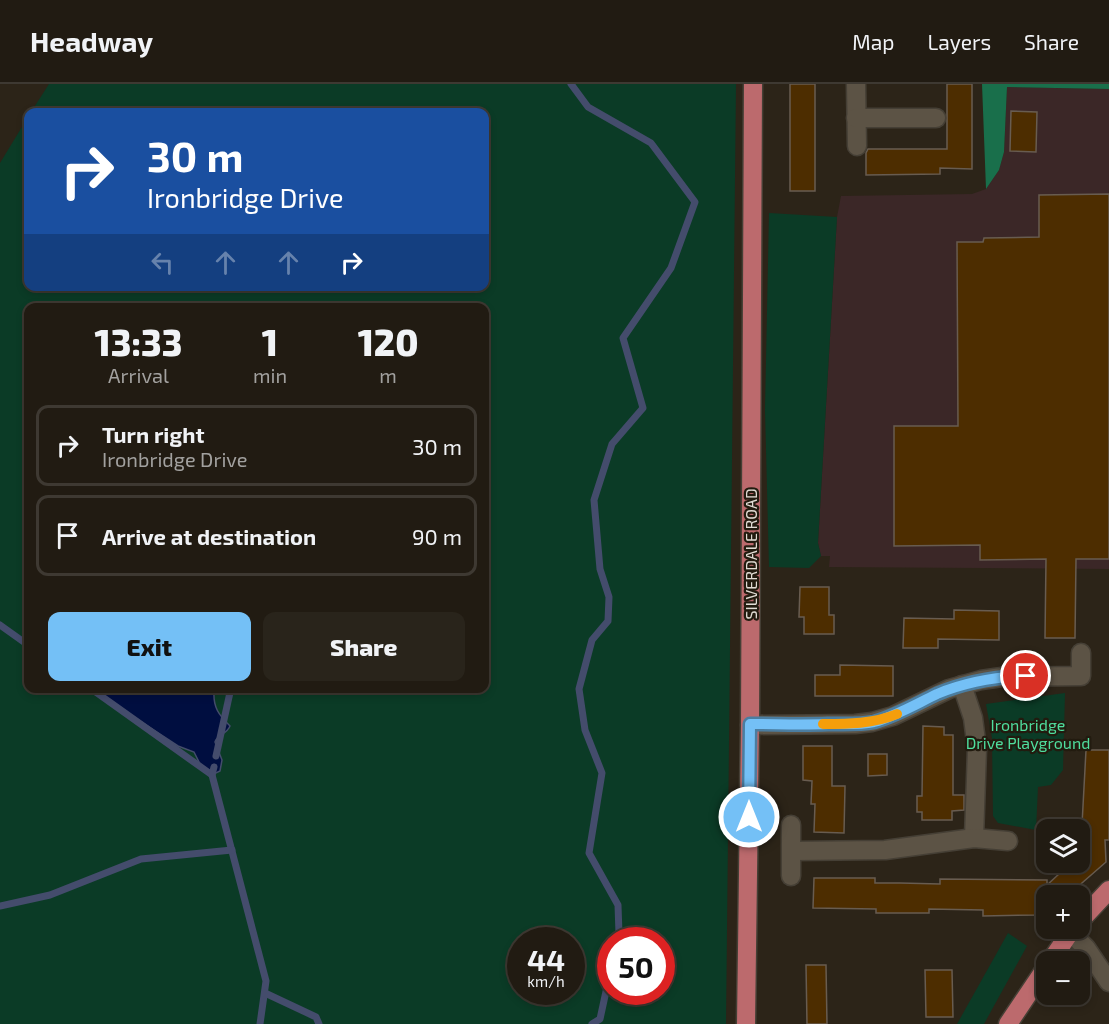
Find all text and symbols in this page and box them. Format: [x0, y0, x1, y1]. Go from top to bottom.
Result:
text: Headway [30, 24, 153, 58]
text: Map [852, 29, 894, 54]
text: Layers [927, 29, 991, 54]
text: Share [1024, 29, 1079, 54]
text: 30 m [147, 130, 243, 180]
icon: right [48, 132, 126, 210]
text: Ironbridge Drive [147, 181, 344, 213]
icon: left [146, 246, 179, 279]
icon: ahead [209, 246, 242, 279]
icon: ahead [272, 246, 305, 279]
icon: right [335, 246, 368, 279]
text: 13:33 [95, 320, 182, 363]
text: 1 [262, 320, 278, 363]
text: 120 [358, 320, 418, 363]
text: Arrival [108, 363, 169, 387]
text: min [253, 363, 287, 387]
text: m [379, 363, 397, 387]
text: Turn right [102, 421, 204, 447]
icon: right [51, 429, 84, 462]
text: 30 m [412, 433, 462, 459]
text: Ironbridge Drive [102, 447, 248, 471]
street label: SILVERDALE ROAD [741, 488, 760, 620]
icon: arrive [51, 519, 84, 552]
text: Arrive at destination [102, 523, 316, 549]
text: 90 m [412, 523, 462, 549]
button: Exit [48, 612, 251, 681]
button: Share [263, 612, 465, 681]
pin [1000, 650, 1051, 701]
icon: arrive [1009, 659, 1042, 692]
park label: Ironbridge Drive Playground [966, 715, 1090, 752]
position arrow [717, 785, 781, 849]
map controls [1036, 819, 1090, 1005]
button: layers [1036, 819, 1090, 873]
button: + [1036, 885, 1090, 939]
speed limit sign: 50 [597, 927, 675, 1005]
text: 44 [527, 941, 565, 977]
button: − [1036, 951, 1090, 1005]
text: km/h [527, 972, 565, 990]

